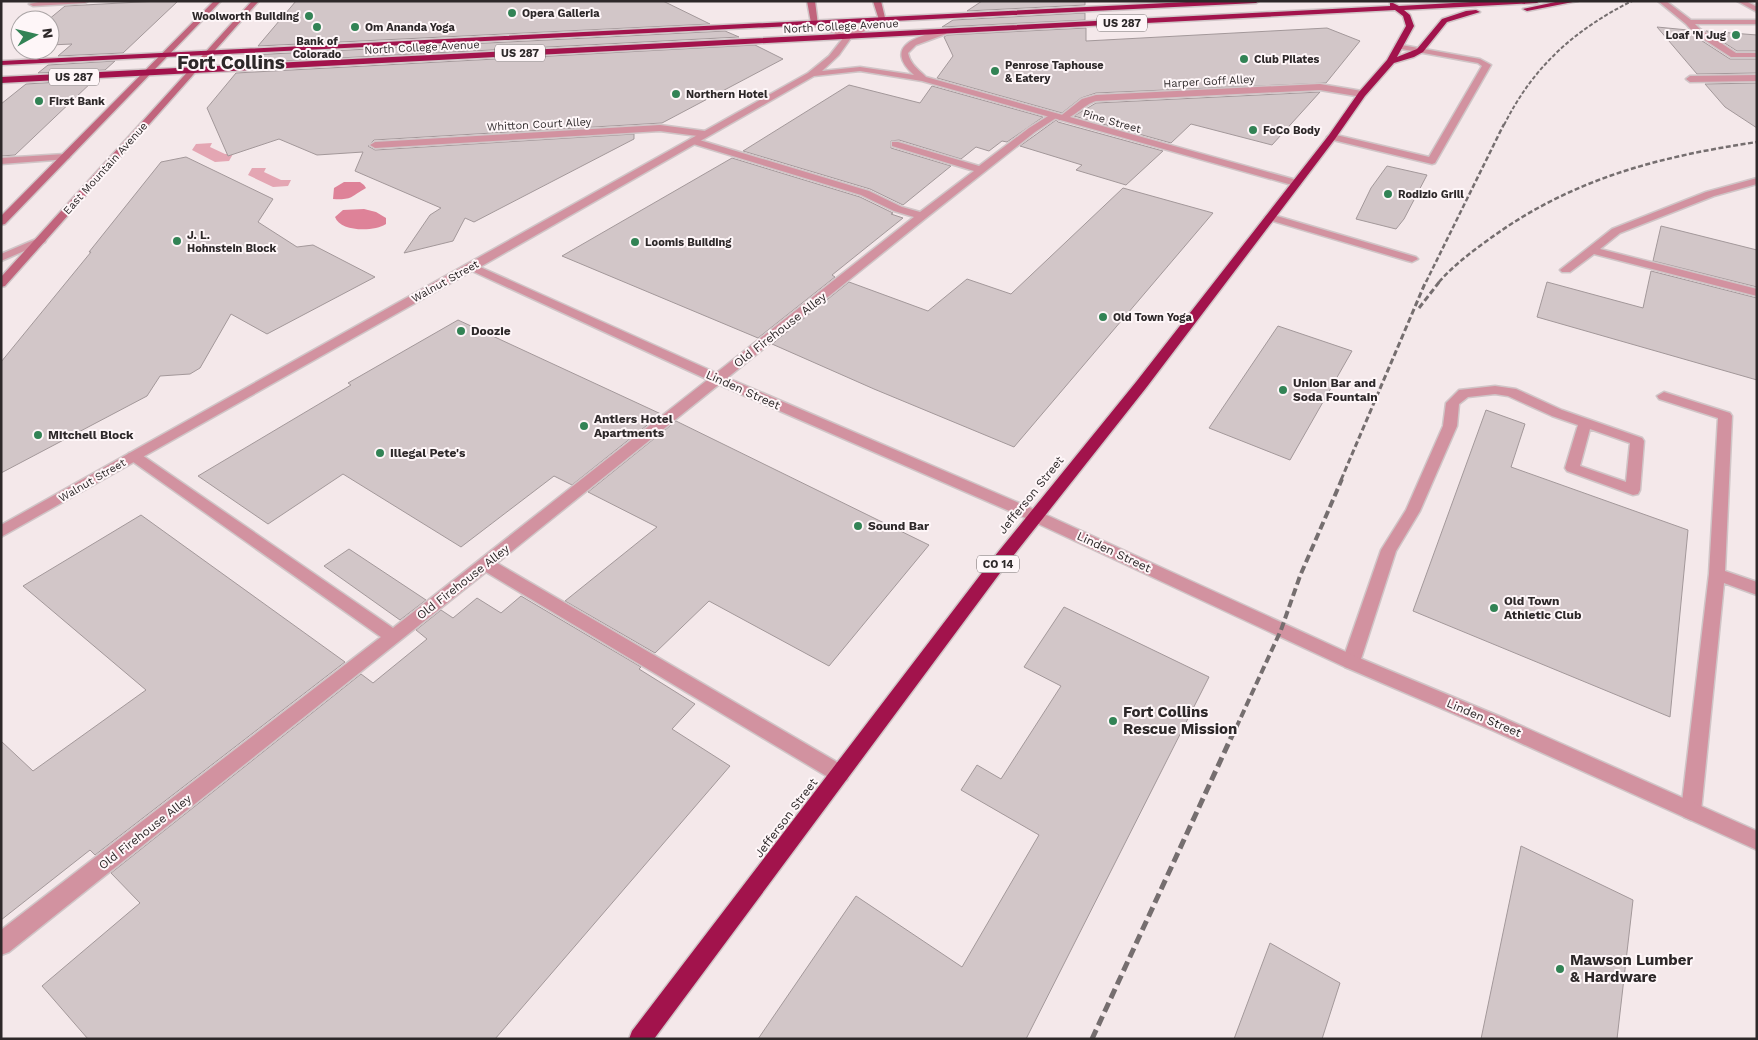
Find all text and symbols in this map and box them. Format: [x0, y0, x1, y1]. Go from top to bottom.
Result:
marker: Opera Galleria [506, 7, 518, 19]
place label: Opera Galleria [522, 7, 600, 20]
north arrow [10, 10, 60, 60]
place label: Woolworth Building [192, 10, 300, 23]
marker: Woolworth Building [303, 10, 315, 22]
road number: US 287 [1097, 14, 1147, 32]
street label: North College Avenue [783, 17, 899, 36]
marker: Bank of Colorado [311, 21, 323, 33]
marker: Om Ananda Yoga [349, 21, 361, 33]
place label: Om Ananda Yoga [365, 21, 455, 34]
text: N [39, 27, 57, 39]
place label: Loaf 'N Jug [1665, 29, 1727, 42]
marker: Loaf 'N Jug [1730, 29, 1742, 41]
place label: Bank of Colorado [293, 35, 342, 61]
street label: North College Avenue [364, 38, 480, 57]
road number: US 287 [495, 44, 545, 62]
district label: Fort Collins [177, 51, 285, 74]
marker: Club Pilates [1238, 53, 1250, 65]
place label: Club Pilates [1254, 53, 1319, 66]
place label: Penrose Taphouse & Eatery [1005, 59, 1104, 85]
marker: Penrose Taphouse & Eatery [989, 65, 1001, 77]
road number: US 287 [49, 68, 99, 86]
street label: Harper Goff Alley [1163, 73, 1255, 90]
marker: Northern Hotel [670, 88, 682, 100]
place label: Northern Hotel [686, 88, 768, 101]
marker: First Bank [33, 95, 45, 107]
place label: First Bank [49, 95, 105, 108]
street label: Pine Street [1081, 107, 1143, 136]
street label: Whitton Court Alley [486, 115, 592, 134]
street label: East Mountain Avenue [61, 120, 150, 217]
marker: FoCo Body [1247, 124, 1259, 136]
place label: FoCo Body [1263, 124, 1321, 137]
marker: Rodizio Grill [1382, 188, 1394, 200]
place label: Rodizio Grill [1398, 188, 1464, 201]
place label: J. L. Hohnstein Block [187, 229, 277, 255]
marker: J. L. Hohnstein Block [171, 235, 183, 247]
marker: Loomis Building [629, 236, 641, 248]
place label: Loomis Building [645, 236, 732, 249]
street label: Walnut Street [409, 257, 481, 305]
street label: Old Firehouse Alley [731, 289, 830, 370]
marker: Old Town Yoga [1097, 311, 1109, 323]
place label: Old Town Yoga [1113, 311, 1192, 324]
place label: Doozie [471, 324, 511, 338]
marker: Doozie [455, 325, 467, 337]
street label: Linden Street [704, 367, 782, 413]
place label: Union Bar and Soda Fountain [1293, 376, 1378, 404]
marker: Union Bar and Soda Fountain [1277, 384, 1289, 396]
place label: Antlers Hotel Apartments [594, 412, 673, 440]
marker: Antlers Hotel Apartments [578, 420, 590, 432]
place label: Mitchell Block [48, 428, 134, 442]
marker: Mitchell Block [32, 429, 44, 441]
place label: Illegal Pete's [390, 446, 466, 460]
marker: Illegal Pete's [374, 447, 386, 459]
street label: Jefferson Street [995, 453, 1067, 537]
street label: Walnut Street [57, 456, 128, 505]
place label: Sound Bar [868, 519, 930, 533]
marker: Sound Bar [852, 520, 864, 532]
street label: Linden Street [1075, 529, 1153, 575]
street label: Old Firehouse Alley [414, 541, 513, 622]
road number: CO 14 [977, 556, 1019, 572]
place label: Old Town Athletic Club [1504, 594, 1582, 622]
marker: Old Town Athletic Club [1488, 602, 1500, 614]
street label: Linden Street [1444, 696, 1524, 740]
place label: Fort Collins Rescue Mission [1123, 703, 1237, 738]
marker: Fort Collins Rescue Mission [1107, 715, 1119, 727]
street label: Jefferson Street [752, 776, 820, 860]
street label: Old Firehouse Alley [96, 791, 195, 872]
place label: Mawson Lumber & Hardware [1570, 951, 1693, 986]
marker: Mawson Lumber & Hardware [1554, 963, 1566, 975]

